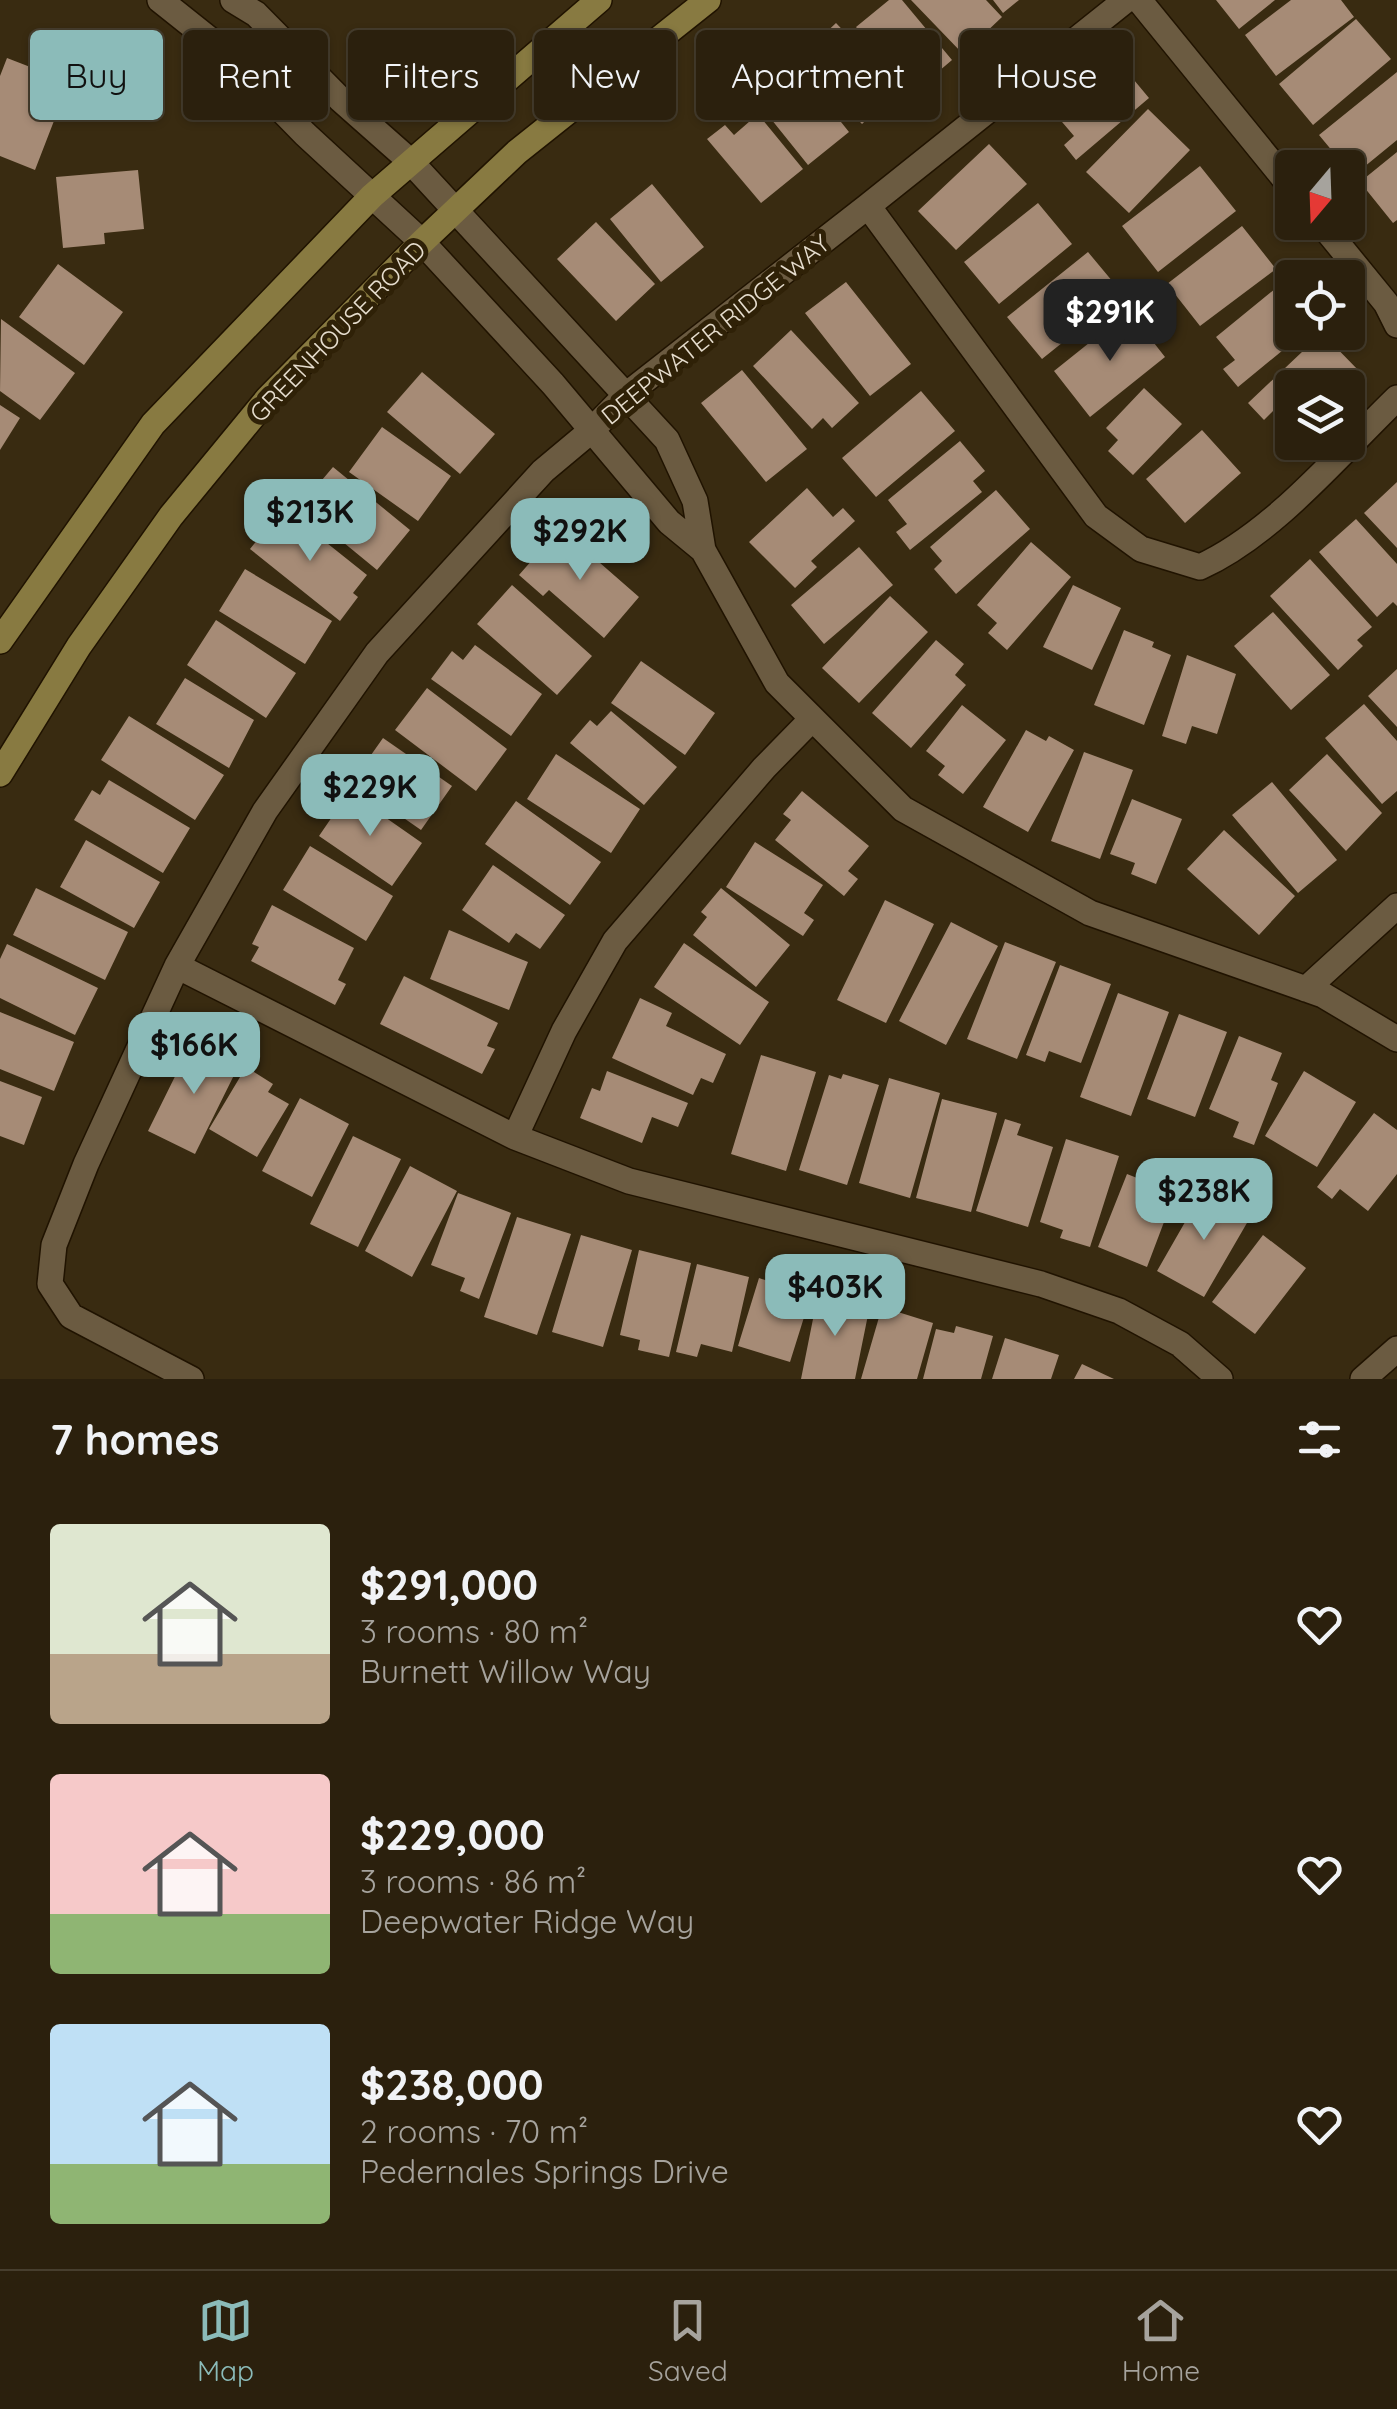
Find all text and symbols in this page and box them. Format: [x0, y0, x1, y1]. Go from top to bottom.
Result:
chip: Buy [30, 30, 163, 120]
chip: Rent [183, 30, 328, 120]
chip: Filters [348, 30, 514, 120]
chip: New [534, 30, 676, 120]
chip: Apartment [696, 30, 940, 120]
chip: House [960, 30, 1133, 120]
north arrow [1275, 150, 1365, 240]
map controls [1275, 150, 1365, 460]
street label: DEEPWATER RIDGE WAY [595, 227, 835, 431]
street label: GREENHOUSE ROAD [242, 234, 432, 428]
button: locate [1275, 260, 1365, 350]
pin: $291K [1040, 279, 1180, 364]
text: $291K [1066, 291, 1154, 331]
button: layers [1275, 370, 1365, 460]
pin: $213K [240, 479, 380, 564]
text: $213K [266, 491, 354, 531]
pin: $292K [510, 498, 650, 583]
text: $292K [533, 510, 627, 550]
pin: $229K [300, 754, 440, 839]
text: $229K [323, 766, 417, 806]
pin: $166K [124, 1012, 264, 1097]
text: $166K [150, 1024, 238, 1064]
pin: $238K [1134, 1158, 1274, 1243]
text: $238K [1158, 1170, 1251, 1210]
pin: $403K [765, 1254, 905, 1339]
text: $403K [787, 1266, 883, 1306]
icon: filters [1292, 1412, 1347, 1467]
text: 7 homes [50, 1413, 219, 1466]
text: $291,000 [360, 1558, 538, 1611]
icon: home [130, 1564, 250, 1684]
icon: heart [1292, 1597, 1347, 1652]
text: 3 rooms · 80 m² [360, 1611, 588, 1651]
text: Burnett Willow Way [360, 1651, 651, 1691]
text: $229,000 [360, 1808, 545, 1861]
icon: home [130, 1814, 250, 1934]
icon: heart [1292, 1847, 1347, 1902]
text: 3 rooms · 86 m² [360, 1861, 586, 1901]
text: Deepwater Ridge Way [360, 1901, 694, 1941]
text: $238,000 [360, 2058, 543, 2111]
icon: home [130, 2064, 250, 2184]
icon: heart [1292, 2097, 1347, 2152]
text: 2 rooms · 70 m² [360, 2111, 588, 2151]
text: Pedernales Springs Drive [360, 2151, 729, 2191]
tab: Map [197, 2293, 254, 2388]
tab: Saved [648, 2293, 728, 2388]
tab: Home [1122, 2293, 1200, 2388]

